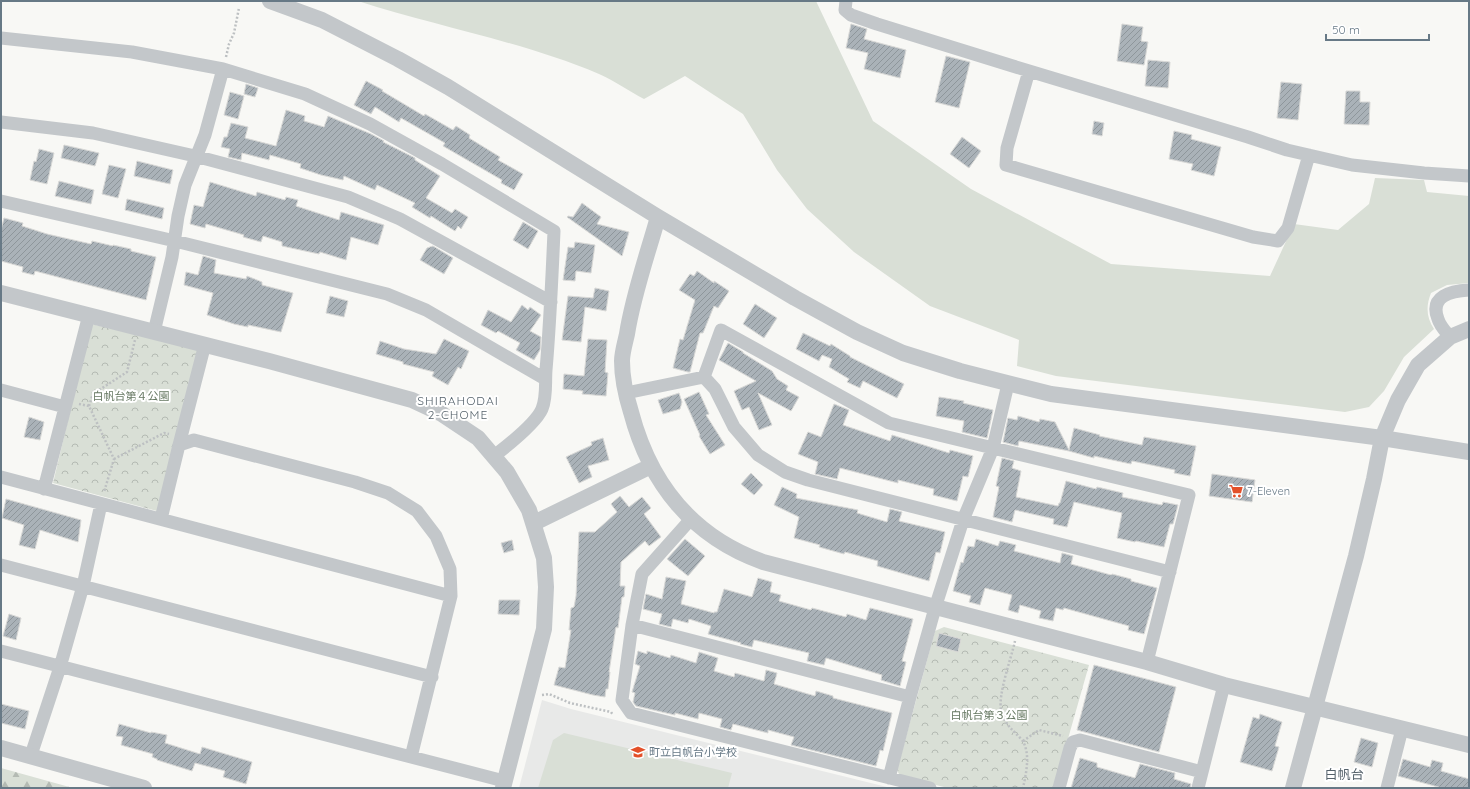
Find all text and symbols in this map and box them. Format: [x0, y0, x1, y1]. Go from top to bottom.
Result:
scale bar [1326, 16, 1429, 42]
text: 50 m [1332, 22, 1360, 37]
park label: 白帆台第４公園 [93, 389, 170, 403]
district label: SHIRAHODAI 2-CHOME [417, 393, 499, 422]
supermarket icon: 7-Eleven [1228, 483, 1244, 499]
place label: 7-Eleven [1247, 484, 1290, 498]
park label: 白帆台第３公園 [951, 708, 1028, 722]
school or university icon: 町立白帆台小学校 [630, 744, 646, 760]
place label: 町立白帆台小学校 [649, 745, 737, 759]
district label: 白帆台 [1324, 766, 1364, 782]

